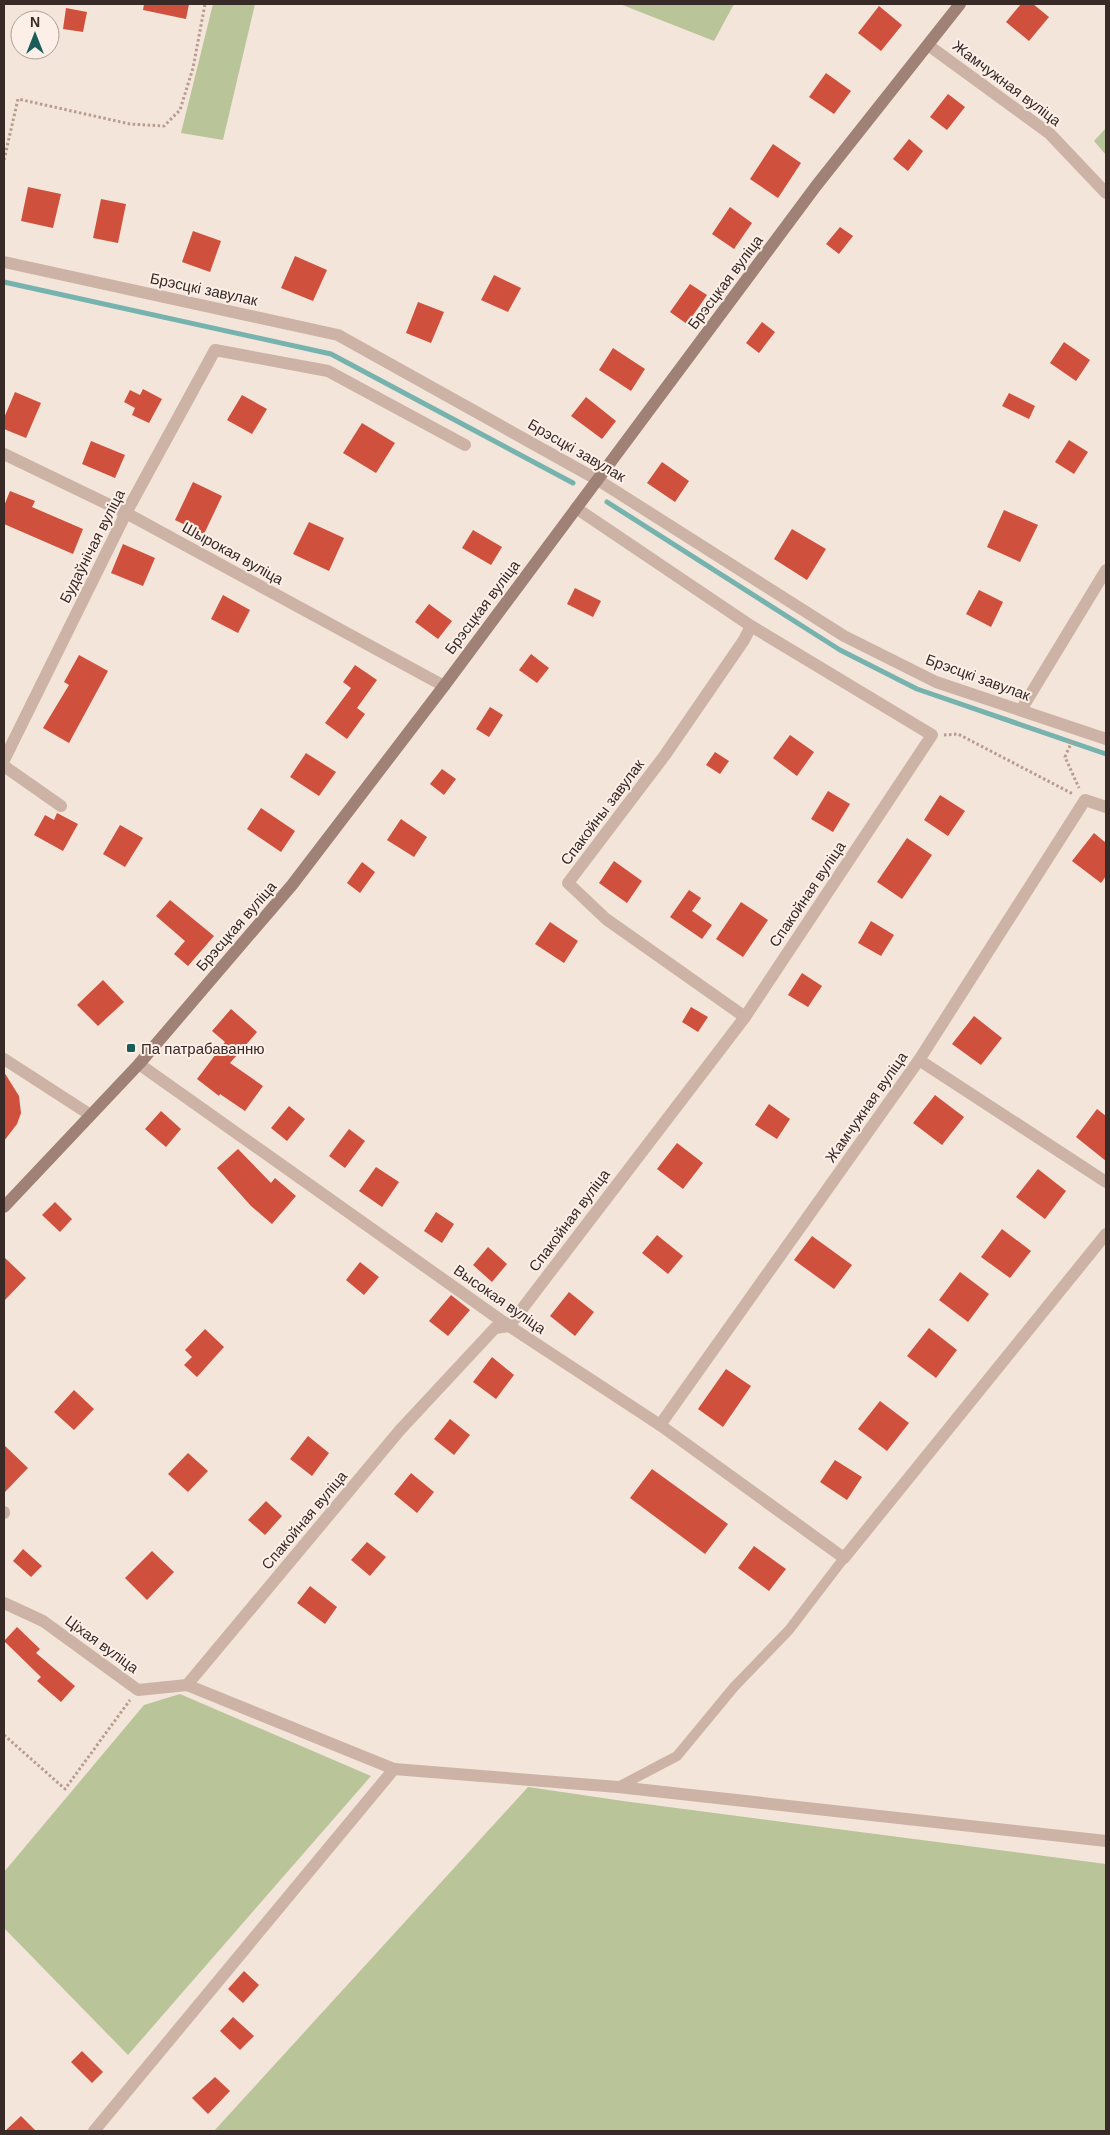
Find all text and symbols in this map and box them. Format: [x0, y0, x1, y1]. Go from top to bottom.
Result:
north arrow [10, 10, 60, 60]
text: N [30, 14, 40, 30]
street label: Жамчужная вуліца [950, 37, 1065, 130]
street label: Брэсцкая вуліца [684, 231, 766, 332]
street label: Брэсцкі завулак [149, 269, 260, 309]
street label: Брэсцкі завулак [525, 415, 629, 485]
street label: Будаўнічая вуліца [56, 486, 128, 606]
street label: Шырокая вуліца [180, 518, 287, 588]
street label: Брэсцкая вуліца [441, 556, 523, 657]
street label: Брэсцкі завулак [924, 650, 1033, 704]
street label: Спакойны завулак [557, 756, 647, 868]
street label: Спакойная вуліца [765, 838, 849, 950]
street label: Брэсцкая вуліца [192, 877, 280, 974]
place label: Па патрабаванню [141, 1040, 265, 1057]
marker: Па патрабаванню [125, 1042, 137, 1054]
street label: Жамчужная вуліца [821, 1048, 911, 1166]
street label: Спакойная вуліца [525, 1165, 613, 1274]
street label: Высокая вуліца [451, 1261, 550, 1337]
street label: Спакойная вуліца [258, 1467, 351, 1573]
street label: Ціхая вуліца [62, 1612, 142, 1677]

